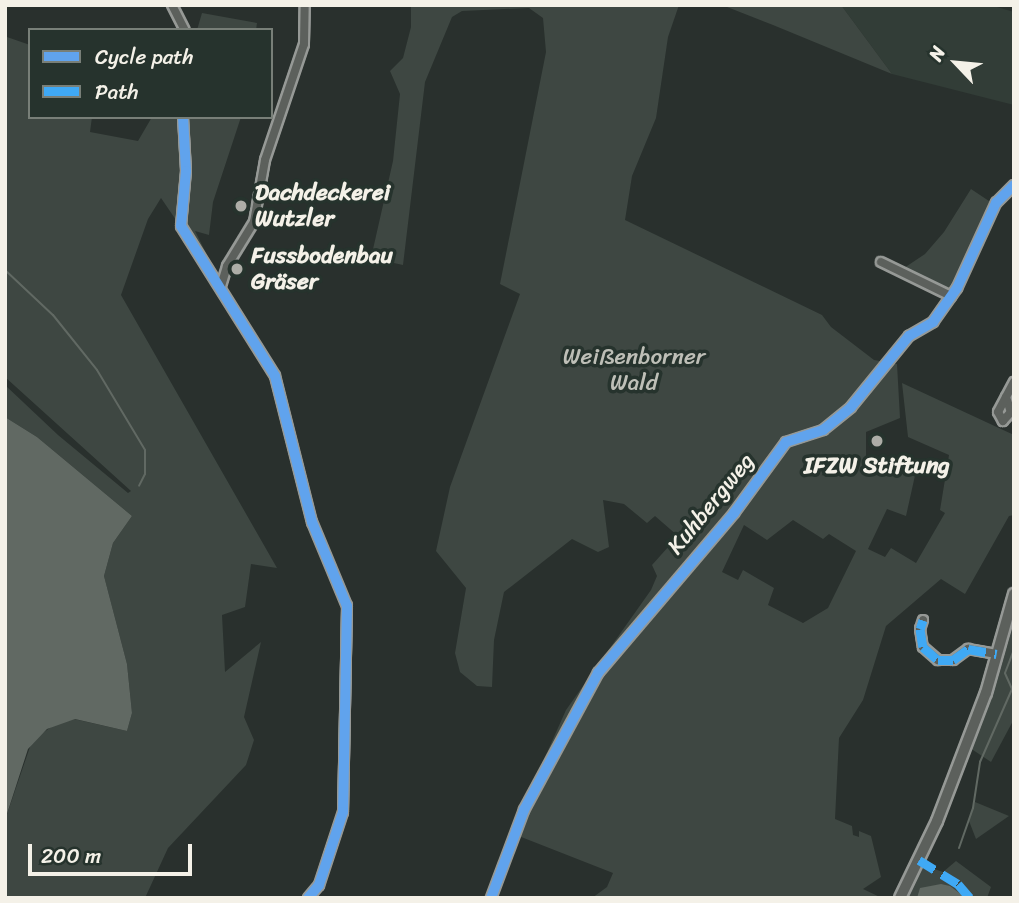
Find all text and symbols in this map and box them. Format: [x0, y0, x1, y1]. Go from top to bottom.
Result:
legend [28, 28, 273, 119]
north arrow [921, 28, 991, 98]
text: Cycle path [95, 38, 194, 76]
text: N [919, 40, 954, 67]
text: Path [95, 73, 138, 111]
place label: Dachdeckerei Wutzler [255, 179, 390, 233]
marker: Dachdeckerei Wutzler [233, 198, 249, 214]
place label: Fussbodenbau Gräser [251, 242, 393, 296]
marker: Fussbodenbau Gräser [229, 261, 245, 277]
park label: Weißenborner Wald [563, 343, 705, 397]
marker: IFZW Stiftung [869, 433, 885, 449]
street label: Kuhbergweg [662, 448, 760, 560]
place label: IFZW Stiftung [804, 452, 950, 480]
scale bar [32, 830, 196, 874]
text: 200 m [41, 837, 101, 875]

